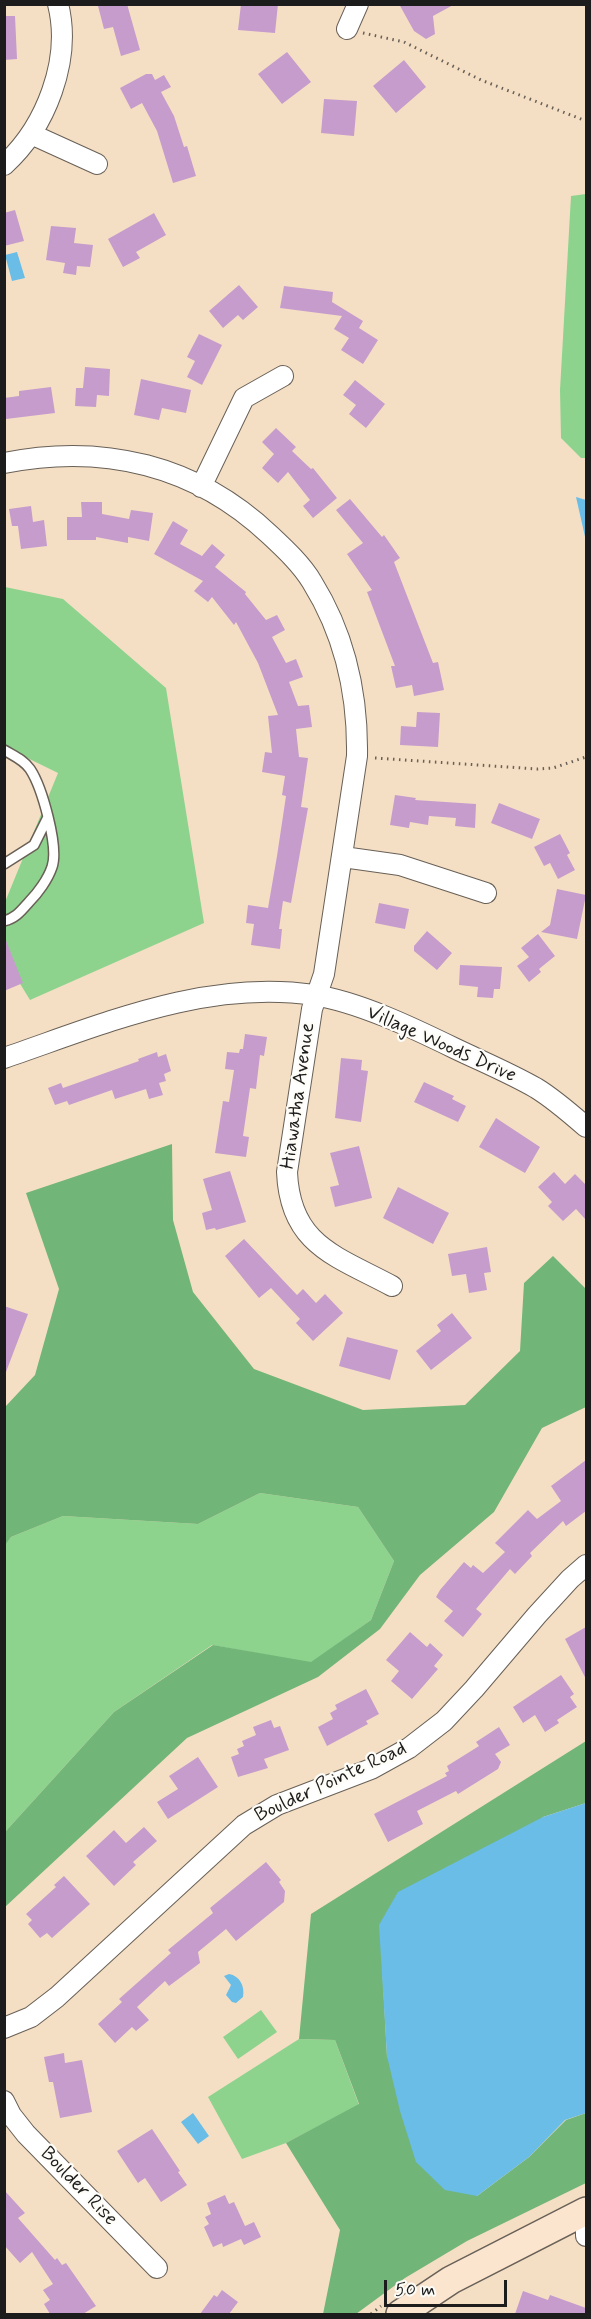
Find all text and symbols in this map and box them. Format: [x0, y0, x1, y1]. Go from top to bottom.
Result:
street label: Village Woods Drive [362, 1001, 520, 1089]
street label: Hiawatha Avenue [277, 1021, 321, 1171]
street label: Boulder Pointe Road [251, 1737, 411, 1829]
street label: Boulder Rise [34, 2142, 122, 2232]
scale bar [387, 2268, 510, 2306]
text: 50 m [395, 2278, 435, 2302]

